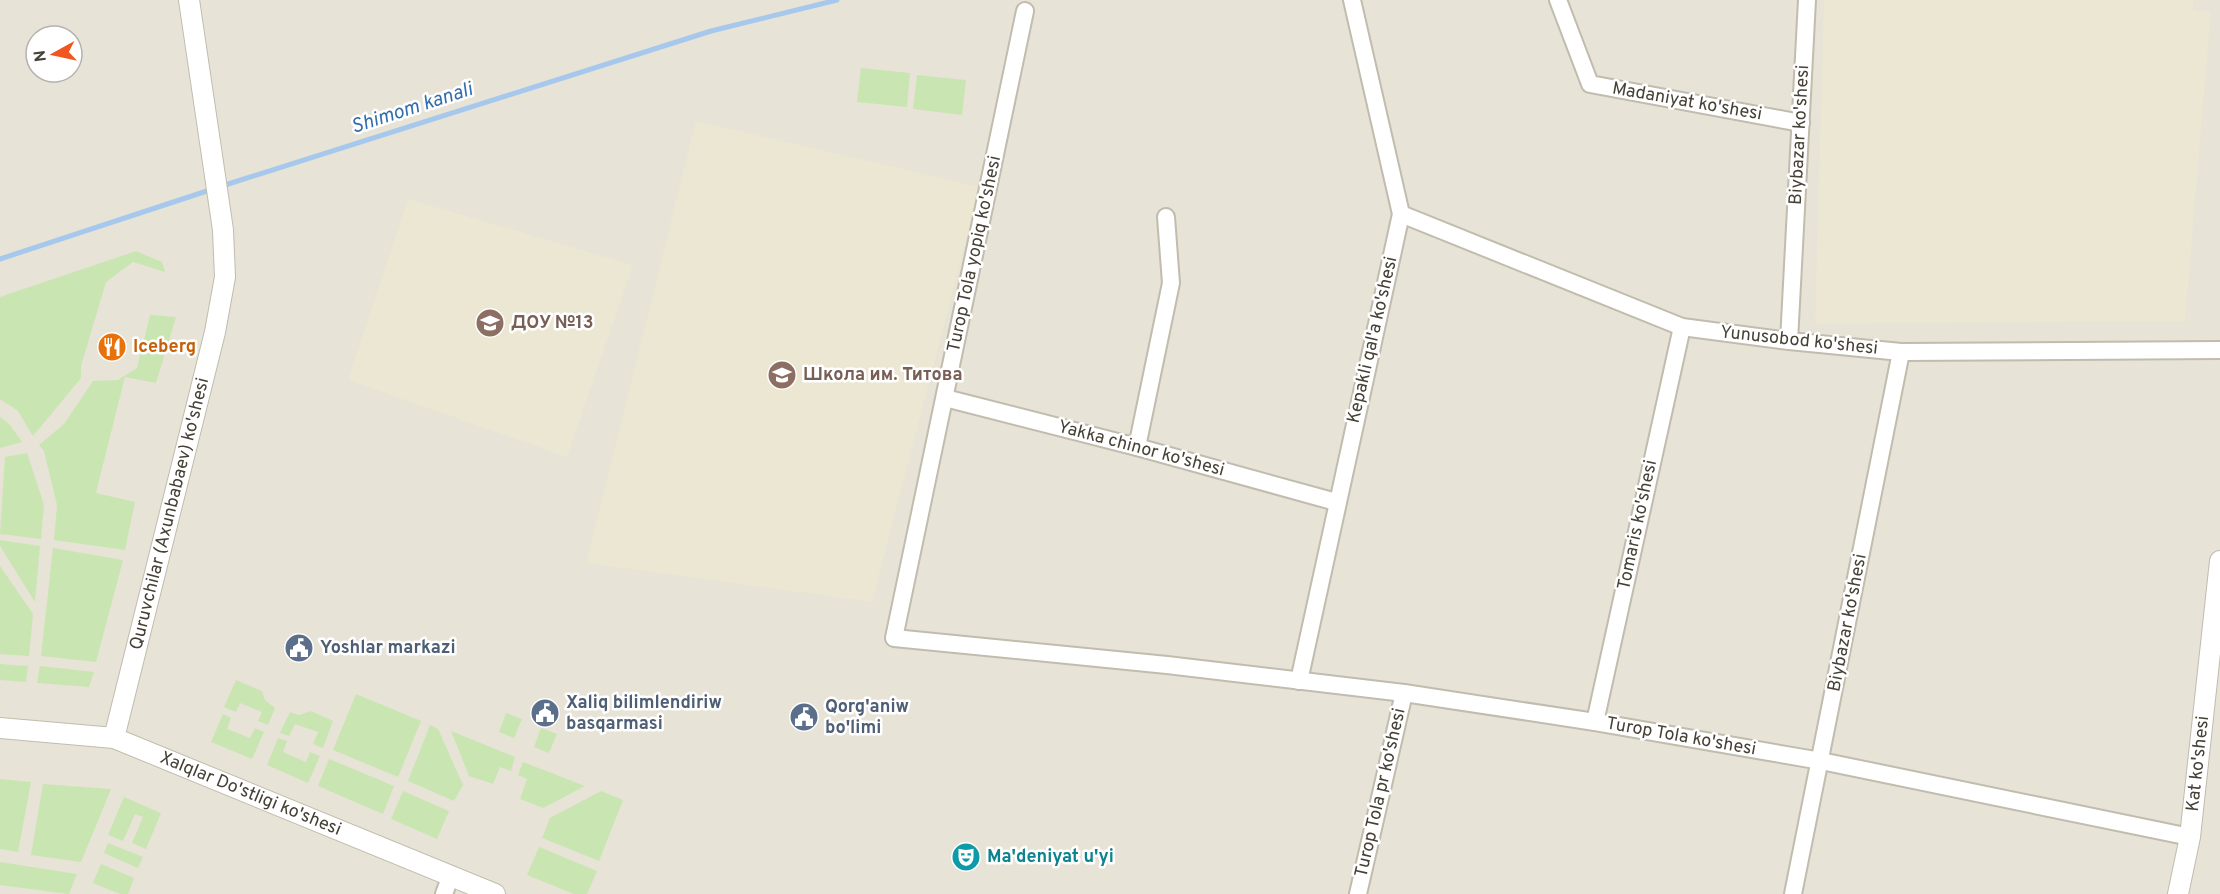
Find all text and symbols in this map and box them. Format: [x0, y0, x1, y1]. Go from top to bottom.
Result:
north arrow [24, 24, 84, 84]
text: N [30, 49, 52, 63]
street label: Biybazar ko'shesi [1785, 64, 1815, 206]
water label: Shimom kanali [348, 77, 477, 141]
street label: Madaniyat ko'shesi [1610, 77, 1764, 127]
street label: Turop Tola yopiq ko'shesi [943, 154, 1007, 354]
street label: Kepakli qal'a ko'shesi [1343, 254, 1403, 426]
school or university icon: ДОУ №13 [474, 307, 506, 339]
place label: ДОУ №13 [511, 312, 594, 335]
street label: Yunusobod ko'shesi [1719, 321, 1879, 361]
restaurant icon: Iceberg [96, 331, 128, 363]
place label: Iceberg [133, 336, 196, 359]
school or university icon: Школа им. Титова [766, 359, 798, 391]
place label: Школа им. Титова [803, 364, 963, 387]
street label: Quruvchilar (Axunbabaev) ko'shesi [125, 375, 215, 652]
street label: Yakka chinor ko'shesi [1055, 416, 1227, 482]
street label: Tomaris ko'shesi [1613, 458, 1663, 592]
street label: Biybazar ko'shesi [1823, 552, 1873, 694]
public building icon: Yoshlar markazi [283, 632, 315, 664]
place label: Yoshlar markazi [320, 637, 456, 660]
place label: Xaliq bilimlendiriw basqarmasi [566, 692, 722, 736]
place label: Qorg'aniw bo'limi [825, 696, 909, 740]
public building icon: Xaliq bilimlendiriw basqarmasi [529, 697, 561, 729]
public building icon: Qorg'aniw bo'limi [788, 701, 820, 733]
street label: Turop Tola pr ko'shesi [1350, 706, 1412, 880]
street label: Turop Tola ko'shesi [1604, 712, 1758, 762]
street label: Kat ko'shesi [2181, 715, 2215, 813]
street label: Xalqlar Do'stligi ko'shesi [156, 747, 345, 841]
theatre icon: Ma'deniyat u'yi [950, 841, 982, 873]
place label: Ma'deniyat u'yi [987, 846, 1114, 869]

